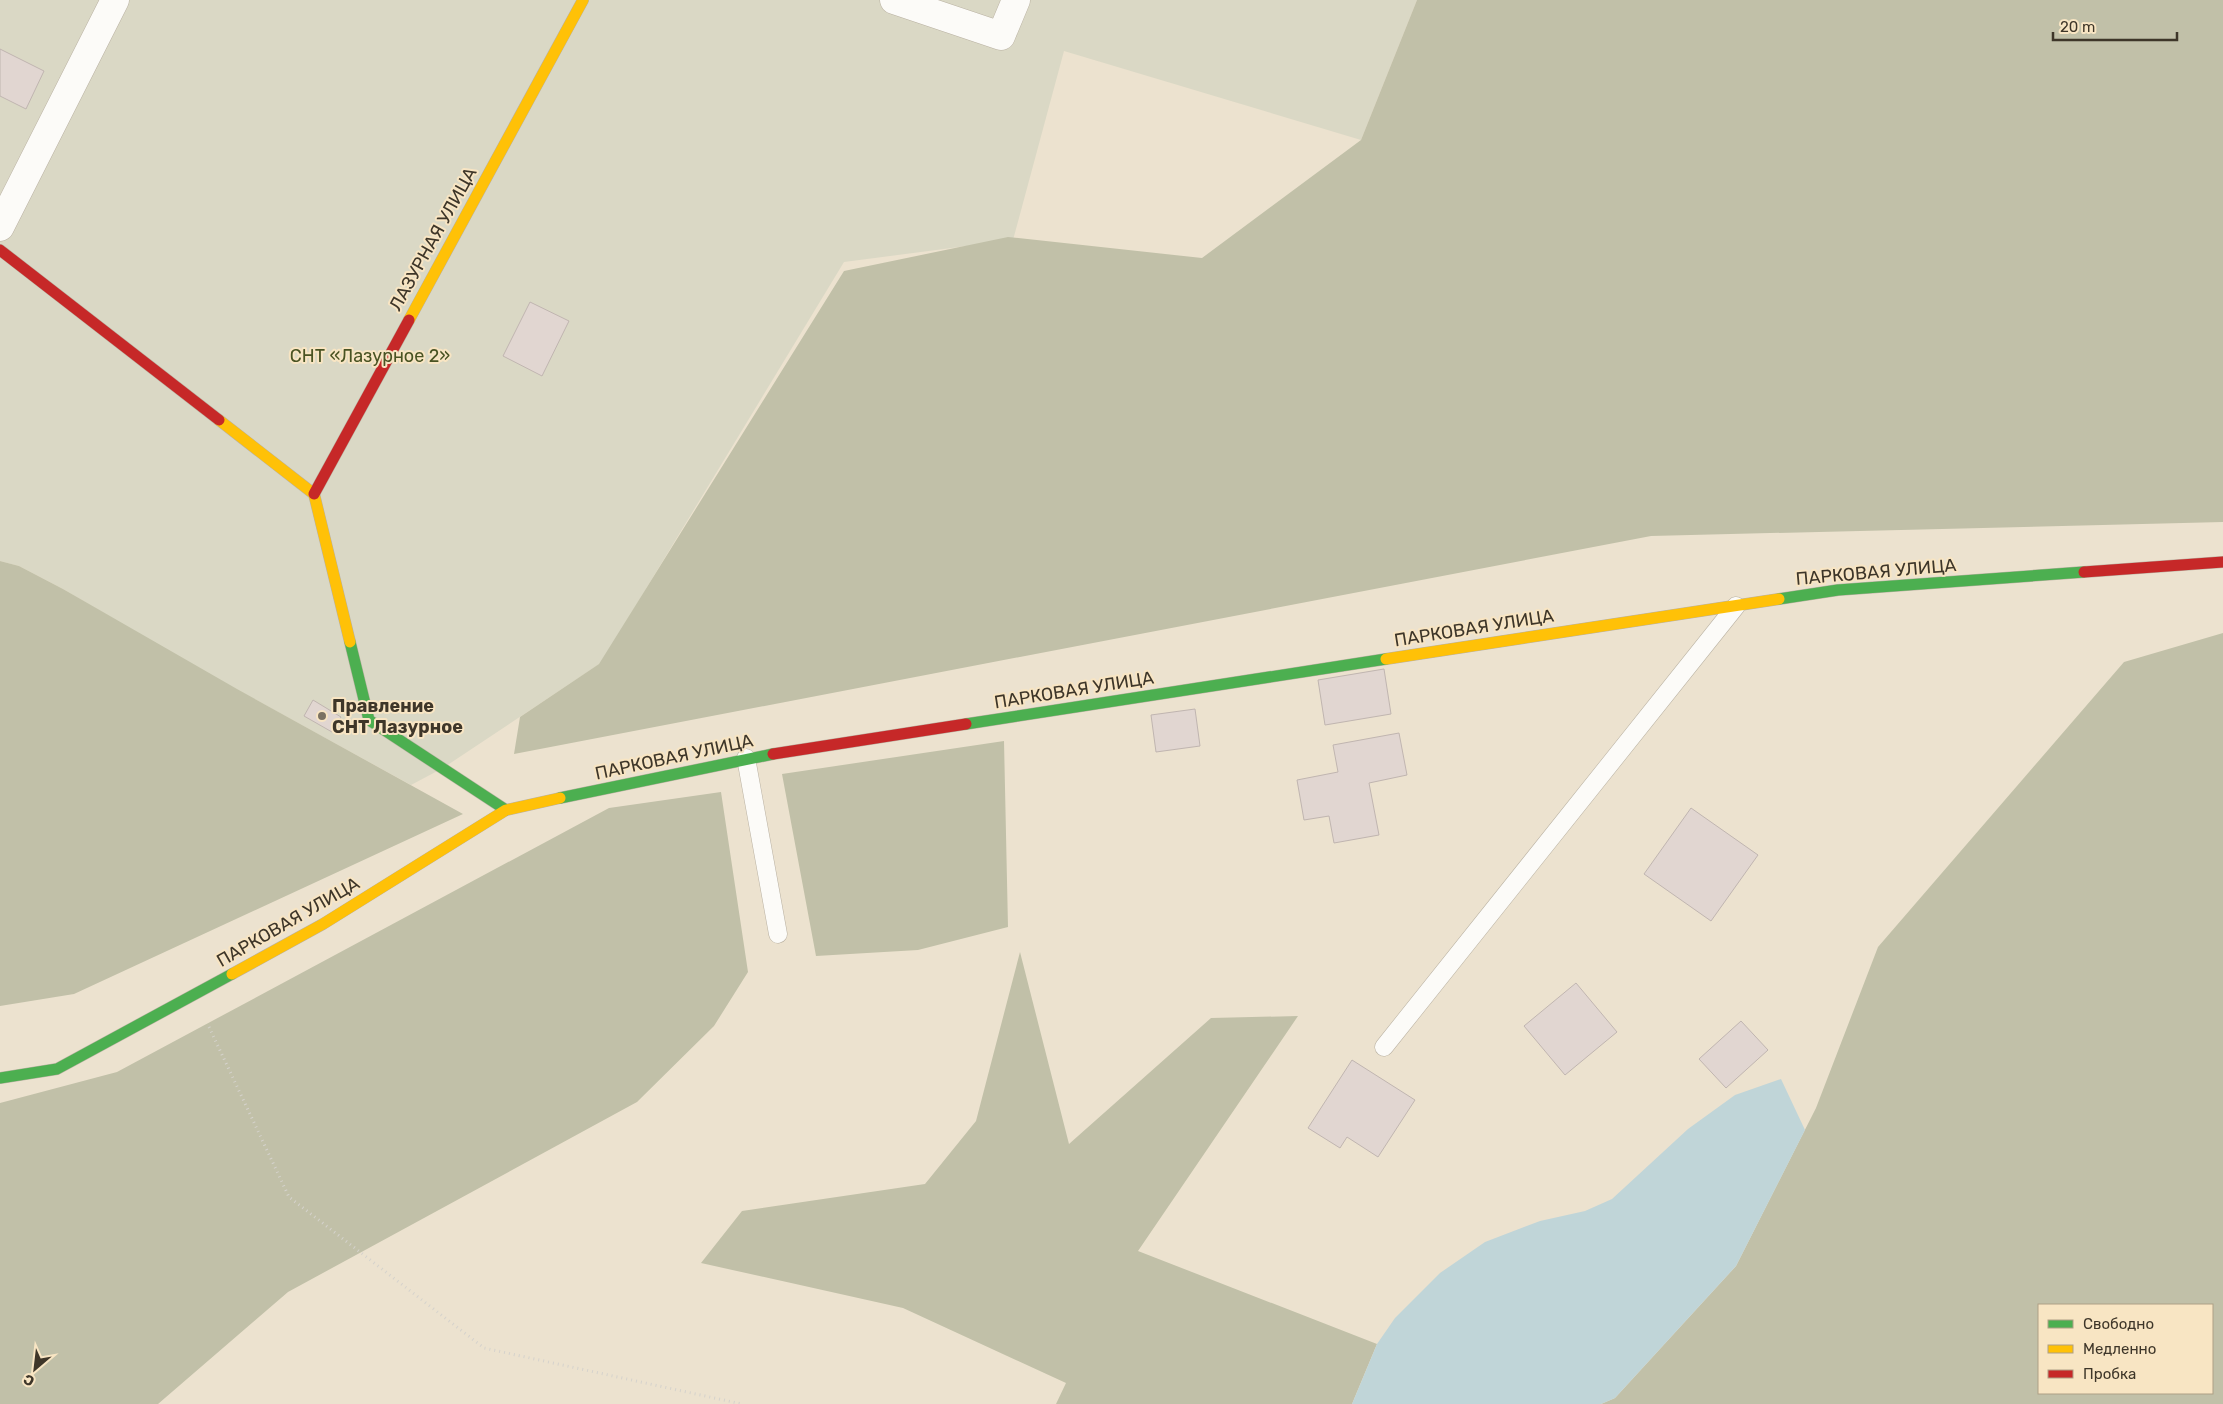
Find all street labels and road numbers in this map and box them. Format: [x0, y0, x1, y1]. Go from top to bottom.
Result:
street label: ЛАЗУРНАЯ УЛИЦА [384, 163, 482, 315]
street label: ПАРКОВАЯ УЛИЦА [1795, 554, 1957, 590]
street label: ПАРКОВАЯ УЛИЦА [1393, 605, 1555, 651]
street label: ПАРКОВАЯ УЛИЦА [993, 667, 1155, 713]
street label: ПАРКОВАЯ УЛИЦА [593, 729, 755, 785]
street label: ПАРКОВАЯ УЛИЦА [213, 872, 363, 972]

